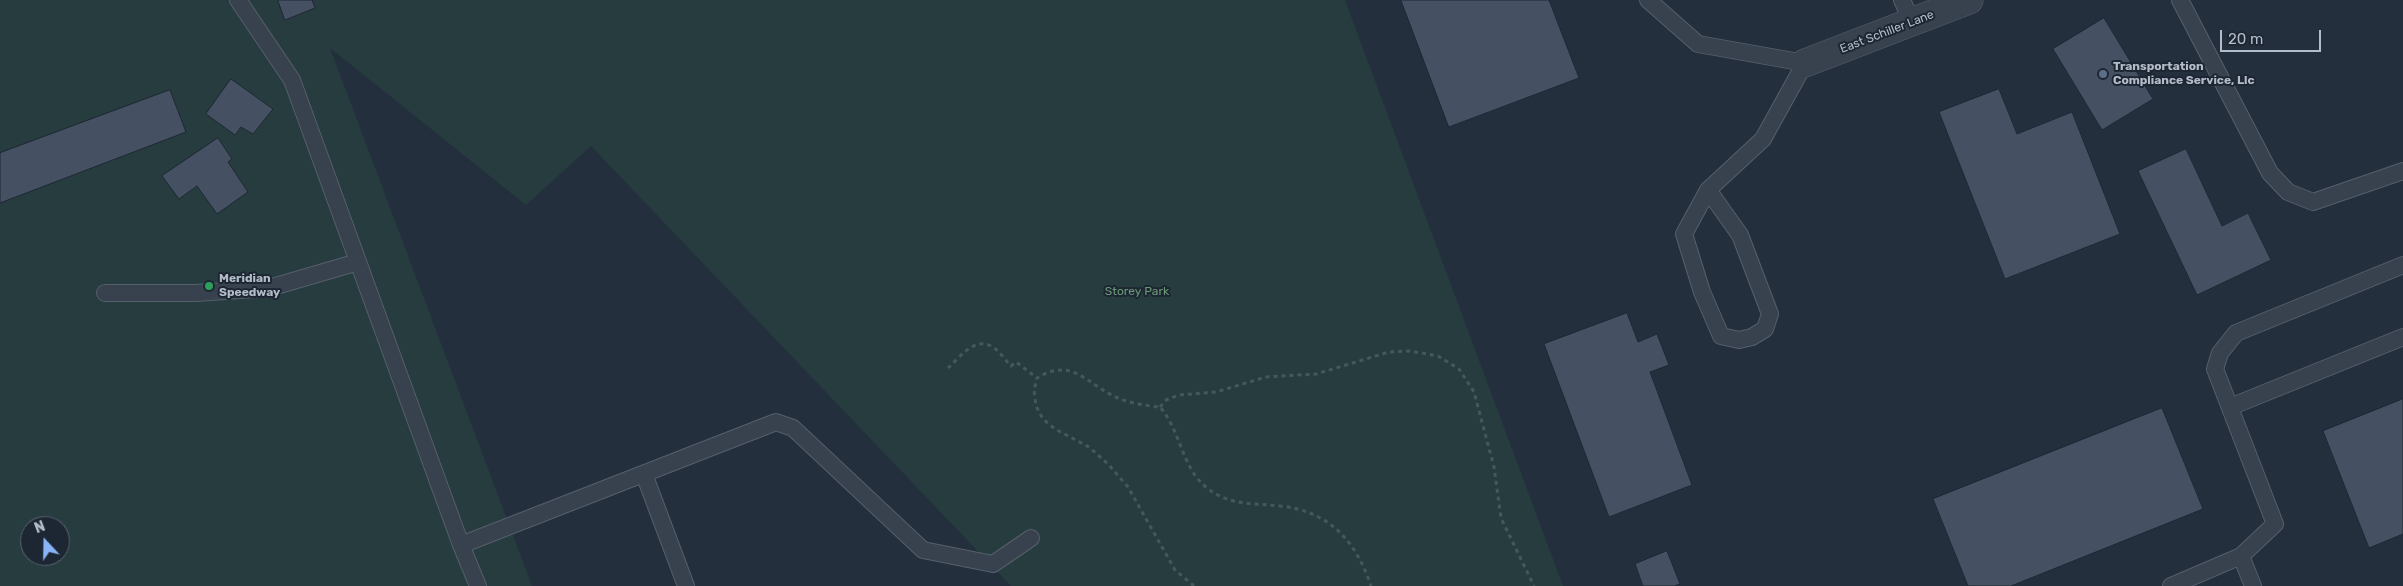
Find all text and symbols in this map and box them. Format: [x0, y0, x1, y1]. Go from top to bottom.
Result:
street label: East Schiller Lane [1838, 7, 1936, 57]
scale bar [2223, 20, 2324, 52]
text: 20 m [2228, 30, 2263, 48]
place label: Transportation Compliance Service, Llc [2113, 60, 2255, 88]
marker: Transportation Compliance Service, Llc [2097, 68, 2109, 80]
place label: Meridian Speedway [219, 272, 280, 300]
marker: Meridian Speedway [203, 280, 215, 292]
park label: Storey Park [1105, 285, 1169, 299]
north arrow [20, 516, 70, 566]
text: N [32, 518, 48, 537]

